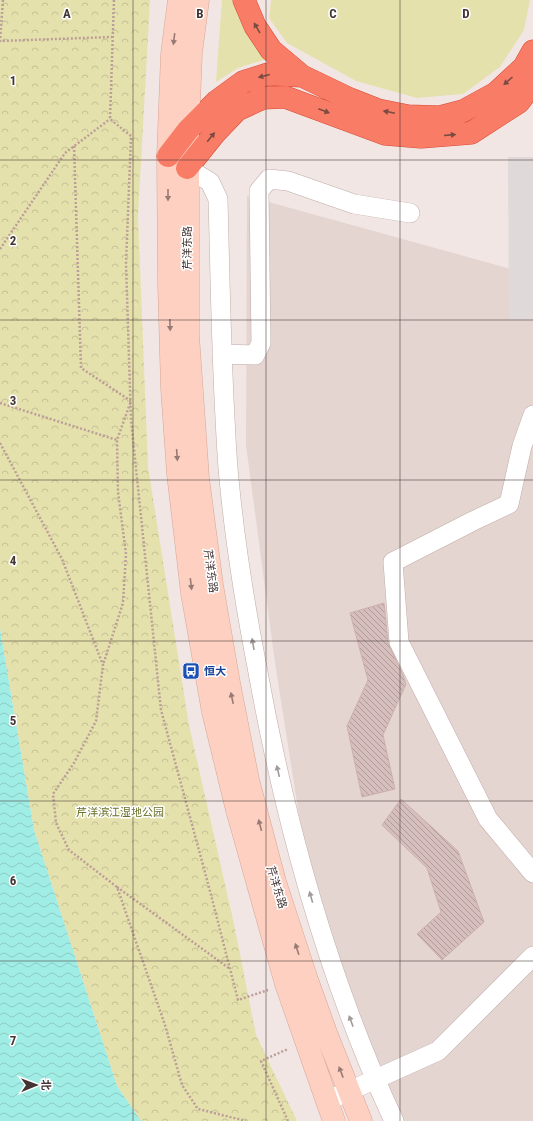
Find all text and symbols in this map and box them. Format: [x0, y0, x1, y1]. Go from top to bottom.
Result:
text: A [63, 6, 71, 21]
text: B [196, 6, 204, 21]
text: C [329, 6, 337, 21]
text: D [462, 6, 470, 21]
one-way arrow [253, 22, 260, 34]
one-way arrow [171, 33, 177, 45]
text: 1 [10, 73, 16, 88]
one-way arrow [257, 73, 270, 79]
one-way arrow [504, 76, 513, 85]
one-way arrow [319, 108, 331, 114]
one-way arrow [383, 109, 395, 115]
one-way arrow [444, 131, 456, 138]
one-way arrow [207, 132, 216, 143]
one-way arrow [165, 189, 171, 202]
street label: 芹洋东路 [181, 226, 194, 270]
text: 2 [10, 233, 17, 248]
one-way arrow [167, 319, 173, 332]
text: 3 [10, 393, 16, 408]
one-way arrow [173, 449, 180, 461]
street label: 芹洋东路 [201, 548, 220, 594]
text: 4 [10, 553, 17, 568]
one-way arrow [188, 578, 195, 590]
one-way arrow [249, 638, 255, 650]
bus stop icon: 恒大 [181, 661, 201, 681]
place label: 恒大 [204, 665, 226, 678]
one-way arrow [228, 692, 234, 704]
text: 5 [10, 713, 17, 728]
one-way arrow [275, 765, 281, 778]
park label: 芹洋滨江湿地公园 [76, 806, 164, 819]
one-way arrow [257, 819, 263, 831]
street label: 芹洋东路 [264, 864, 289, 910]
text: 6 [10, 873, 17, 888]
one-way arrow [308, 891, 314, 903]
one-way arrow [294, 943, 300, 955]
one-way arrow [348, 1014, 354, 1026]
text: 7 [10, 1033, 17, 1048]
north arrow [16, 1065, 56, 1105]
one-way arrow [338, 1066, 344, 1077]
text: 北 [39, 1079, 52, 1090]

